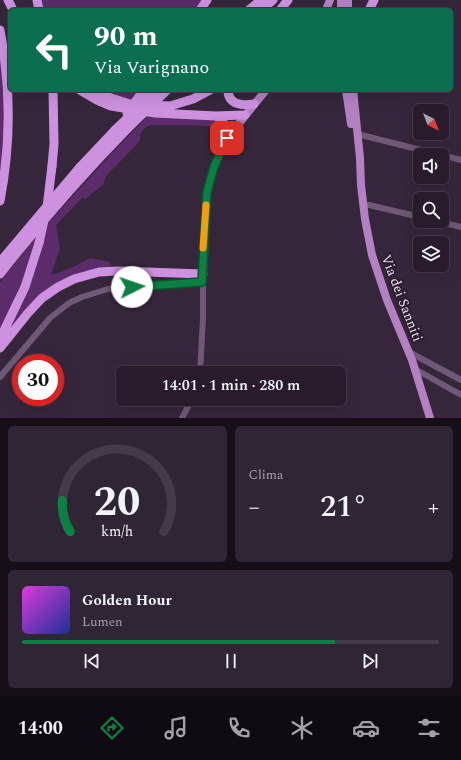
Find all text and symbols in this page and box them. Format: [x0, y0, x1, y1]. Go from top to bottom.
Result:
text: 90 m [94, 15, 158, 58]
icon: left [28, 24, 80, 76]
text: Via Varignano [94, 54, 209, 81]
north arrow [413, 104, 449, 140]
map controls [413, 104, 449, 272]
pin [210, 121, 244, 155]
icon: arrive [216, 127, 238, 149]
button: sound [413, 148, 449, 184]
button: search [413, 192, 449, 228]
button: layers [413, 236, 449, 272]
street label: Via dei Sanniti [376, 251, 428, 345]
position arrow [111, 266, 153, 308]
speed limit sign: 30 [12, 354, 64, 406]
text: 14:01 · 1 min · 280 m [162, 374, 300, 397]
text: Clima [249, 465, 283, 485]
text: 20 [94, 471, 141, 534]
text: 21° [320, 484, 367, 530]
text: − [249, 491, 260, 524]
text: + [428, 491, 439, 524]
text: km/h [101, 521, 133, 543]
text: Golden Hour [82, 589, 172, 612]
text: Lumen [82, 612, 123, 632]
icon: previous [81, 650, 103, 672]
icon: pause [220, 650, 242, 672]
icon: next [359, 650, 381, 672]
icon: directions [98, 714, 126, 742]
icon: music [162, 714, 190, 742]
icon: phone [225, 714, 253, 742]
icon: climate [288, 714, 316, 742]
icon: car [352, 714, 380, 742]
icon: filters [415, 714, 443, 742]
text: 14:00 [18, 715, 63, 742]

